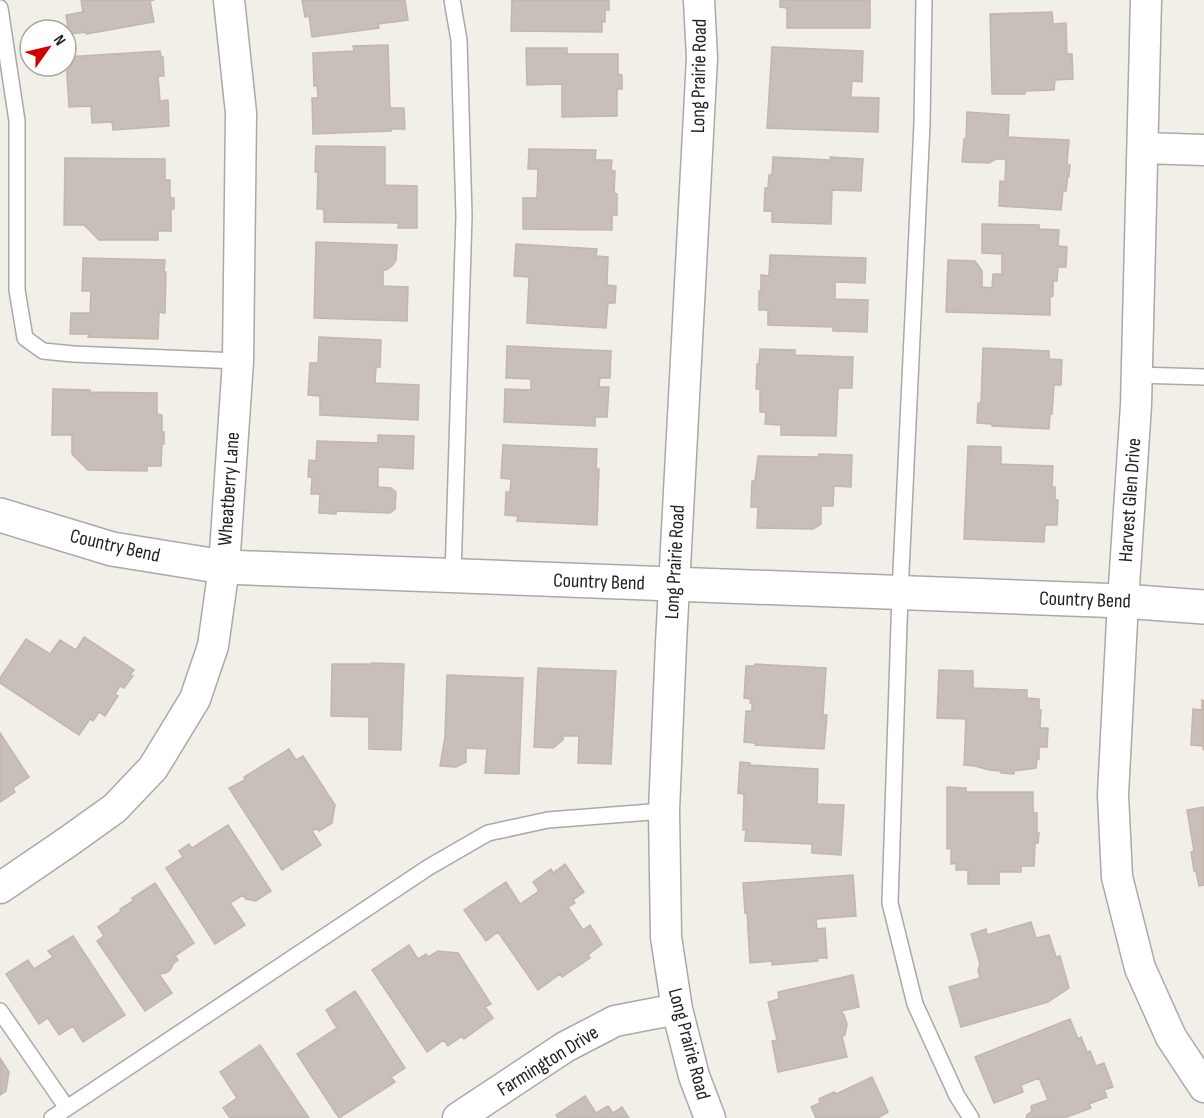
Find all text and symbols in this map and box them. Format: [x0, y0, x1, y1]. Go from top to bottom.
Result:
north arrow [18, 18, 78, 78]
street label: Long Prairie Road [686, 19, 712, 133]
text: N [49, 32, 69, 49]
street label: Wheatberry Lane [213, 431, 245, 547]
street label: Harvest Glen Drive [1114, 437, 1146, 563]
street label: Long Prairie Road [660, 504, 690, 620]
street label: Country Bend [68, 524, 162, 568]
street label: Country Bend [553, 568, 645, 596]
street label: Country Bend [1039, 586, 1131, 614]
street label: Long Prairie Road [663, 986, 715, 1102]
street label: Farmington Drive [493, 1020, 603, 1102]

